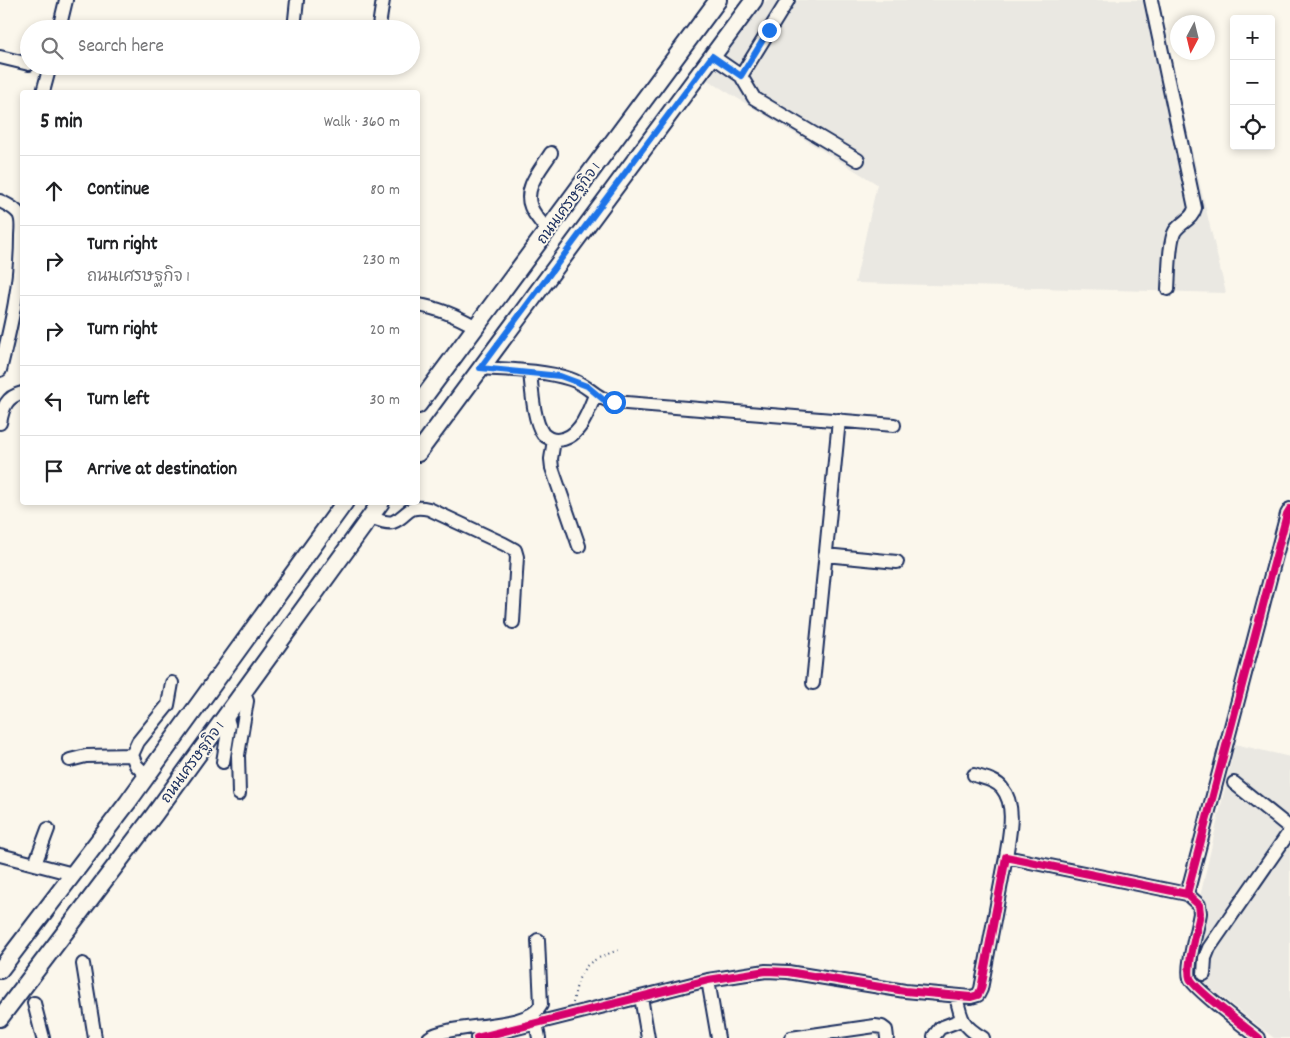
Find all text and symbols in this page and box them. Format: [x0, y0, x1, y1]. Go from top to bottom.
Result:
north arrow [1170, 15, 1215, 60]
map controls [1230, 15, 1275, 150]
button: + [1230, 15, 1275, 60]
route end [758, 19, 781, 42]
search box [20, 20, 420, 75]
icon: search [38, 34, 66, 62]
text: Search here [78, 34, 164, 61]
button: − [1230, 60, 1275, 105]
button: locate [1230, 105, 1275, 150]
text: 5 min [40, 108, 83, 138]
text: Walk · 360 m [324, 111, 400, 134]
street label: ถนนเศรษฐกิจ 1 [532, 159, 607, 250]
icon: ahead [40, 177, 68, 205]
text: Continue [87, 177, 149, 204]
text: 80 m [370, 179, 400, 202]
text: Turn right [87, 232, 158, 259]
icon: right [40, 247, 68, 275]
text: 230 m [363, 249, 400, 272]
text: ถนนเศรษฐกิจ 1 [87, 266, 190, 289]
icon: right [40, 317, 68, 345]
text: Turn right [87, 317, 158, 344]
text: 20 m [370, 319, 400, 342]
icon: left [40, 387, 68, 415]
text: Turn left [87, 387, 150, 414]
text: 30 m [370, 389, 400, 412]
route start [603, 391, 626, 414]
icon: arrive [40, 457, 68, 485]
text: Arrive at destination [87, 457, 237, 484]
street label: ถนนเศรษฐกิจ 1 [156, 718, 231, 809]

